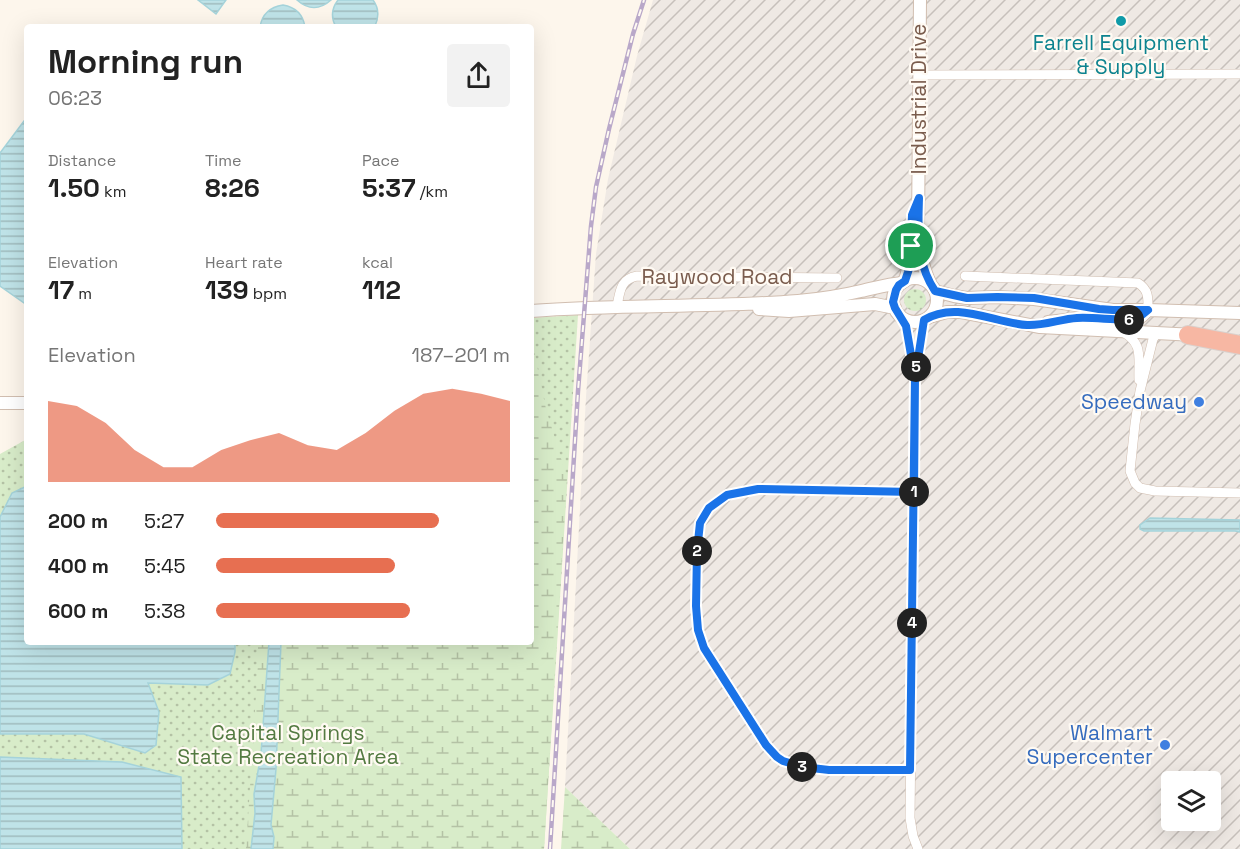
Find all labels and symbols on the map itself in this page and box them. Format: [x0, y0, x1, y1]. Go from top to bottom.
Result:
marker: Farrell Equipment & Supply [1114, 14, 1128, 28]
street label: Industrial Drive [905, 24, 932, 174]
place label: Farrell Equipment & Supply [1033, 29, 1209, 80]
pin [885, 220, 936, 271]
street label: Raywood Road [642, 263, 792, 290]
pin: 6 [1114, 305, 1144, 335]
pin: 5 [901, 352, 931, 382]
place label: Speedway [1081, 388, 1187, 415]
marker: Speedway [1192, 395, 1206, 409]
pin: 1 [899, 477, 929, 507]
pin: 2 [682, 536, 712, 566]
pin: 4 [897, 608, 927, 638]
park label: Capital Springs State Recreation Area [177, 719, 399, 770]
place label: Walmart Supercenter [1027, 719, 1153, 770]
marker: Walmart Supercenter [1158, 738, 1172, 752]
pin: 3 [787, 752, 817, 782]

